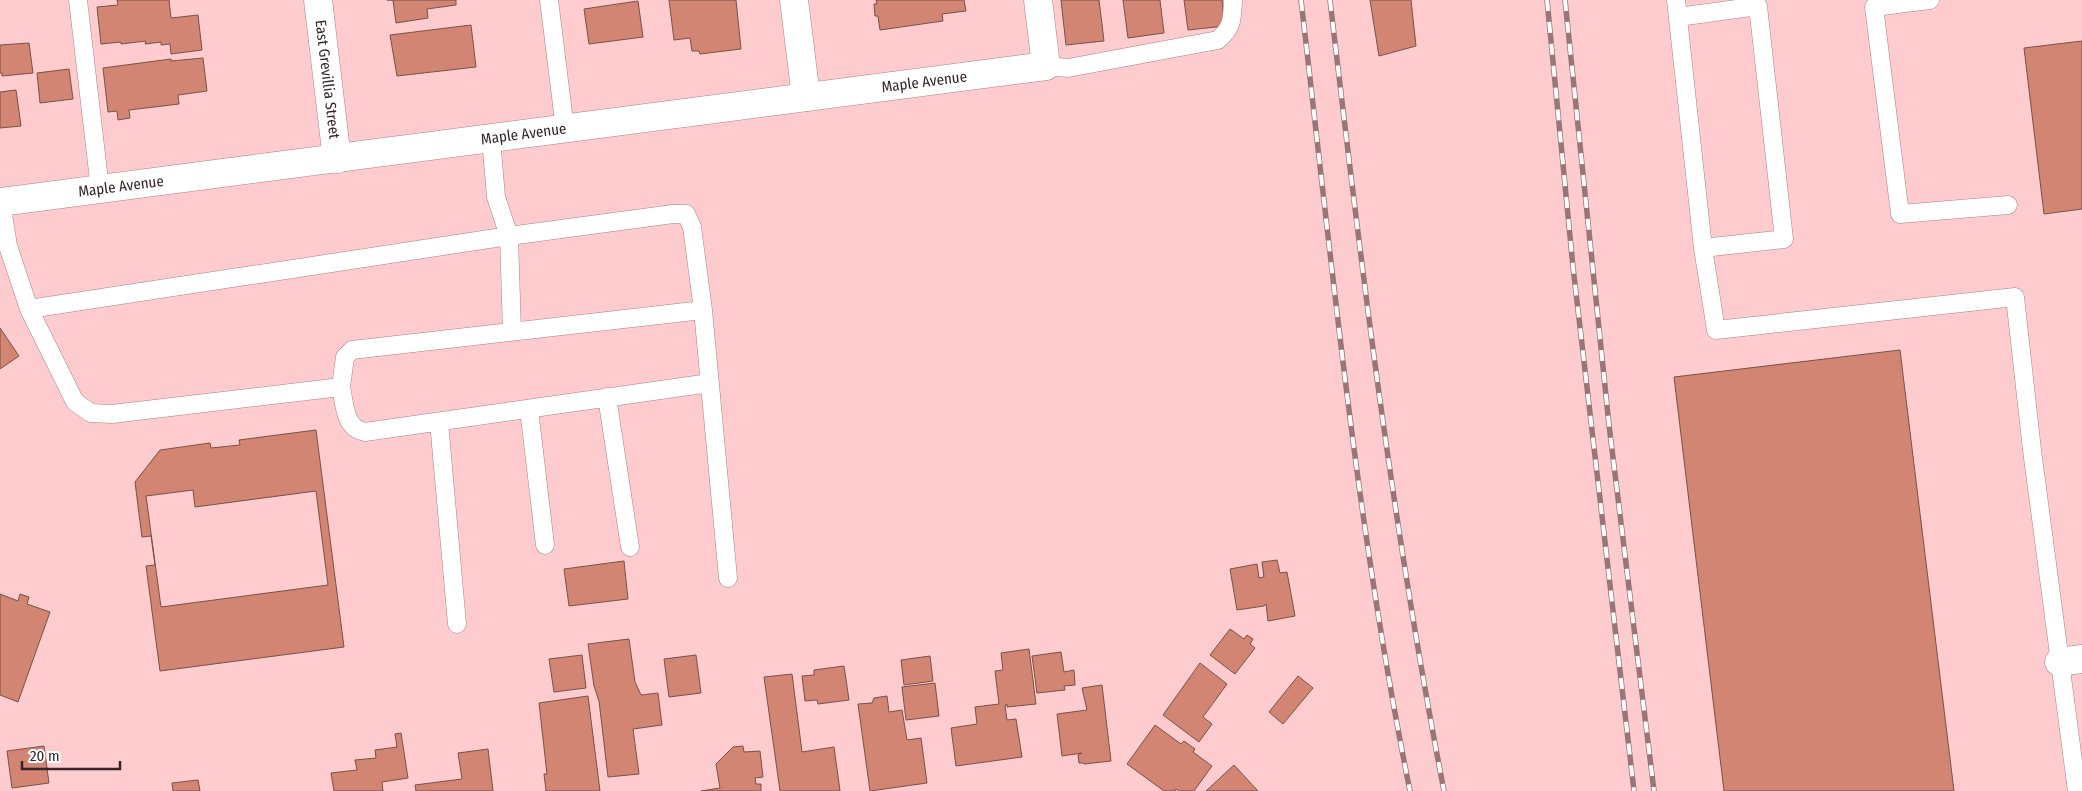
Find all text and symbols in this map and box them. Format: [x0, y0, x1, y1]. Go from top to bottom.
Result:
street label: East Grevillia Street [311, 19, 344, 140]
street label: Maple Avenue [880, 67, 968, 96]
street label: Maple Avenue [480, 119, 567, 148]
street label: Maple Avenue [77, 172, 165, 201]
scale bar [22, 738, 120, 770]
text: 20 m [30, 747, 60, 765]

